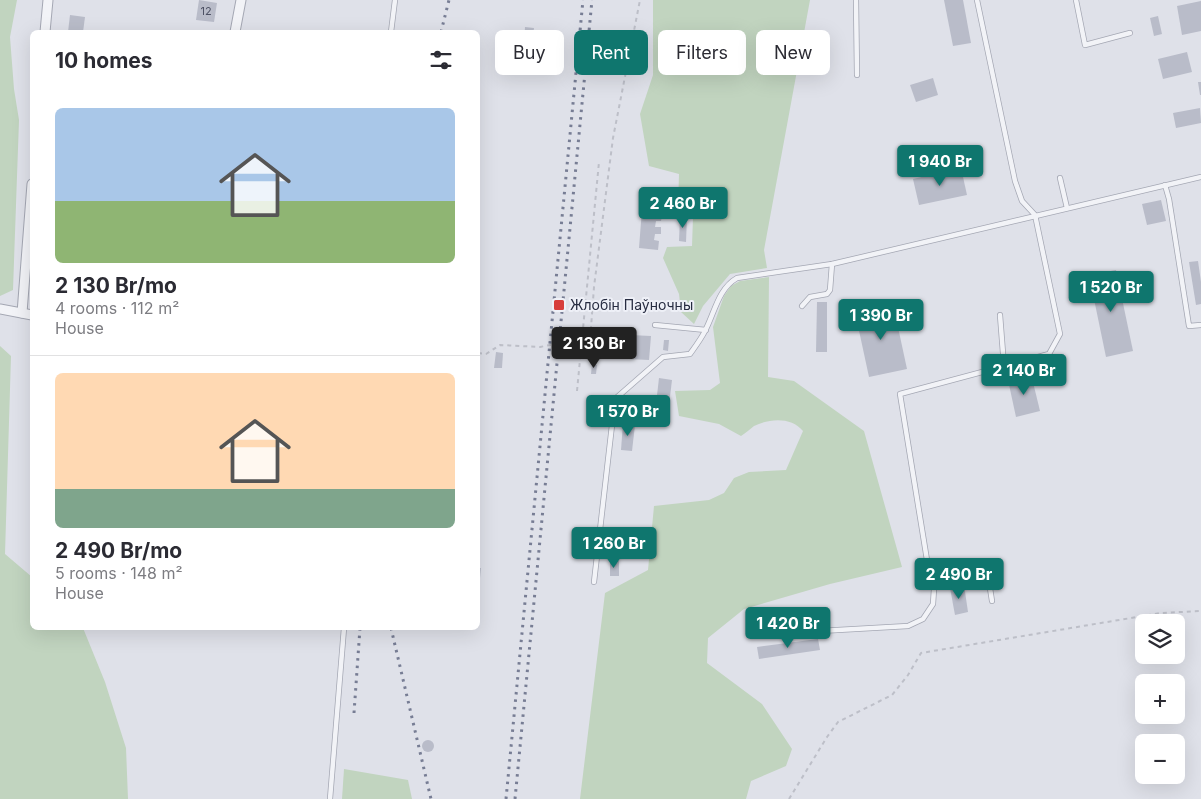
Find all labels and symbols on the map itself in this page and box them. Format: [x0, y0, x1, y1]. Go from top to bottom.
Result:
house number: 12 [200, 4, 212, 18]
pin: 1 940 Br [888, 144, 992, 187]
pin: 2 460 Br [631, 186, 735, 229]
pin: 1 520 Br [1059, 270, 1163, 313]
place label: Жлобін Паўночны [570, 296, 693, 313]
marker: Жлобін Паўночны [552, 298, 566, 312]
pin: 1 390 Br [829, 298, 933, 341]
pin: 2 130 Br [542, 326, 646, 369]
pin: 2 140 Br [972, 354, 1076, 396]
pin: 1 570 Br [576, 394, 680, 437]
pin: 1 260 Br [562, 526, 666, 569]
pin: 2 490 Br [907, 558, 1011, 600]
pin: 1 420 Br [736, 606, 840, 649]

